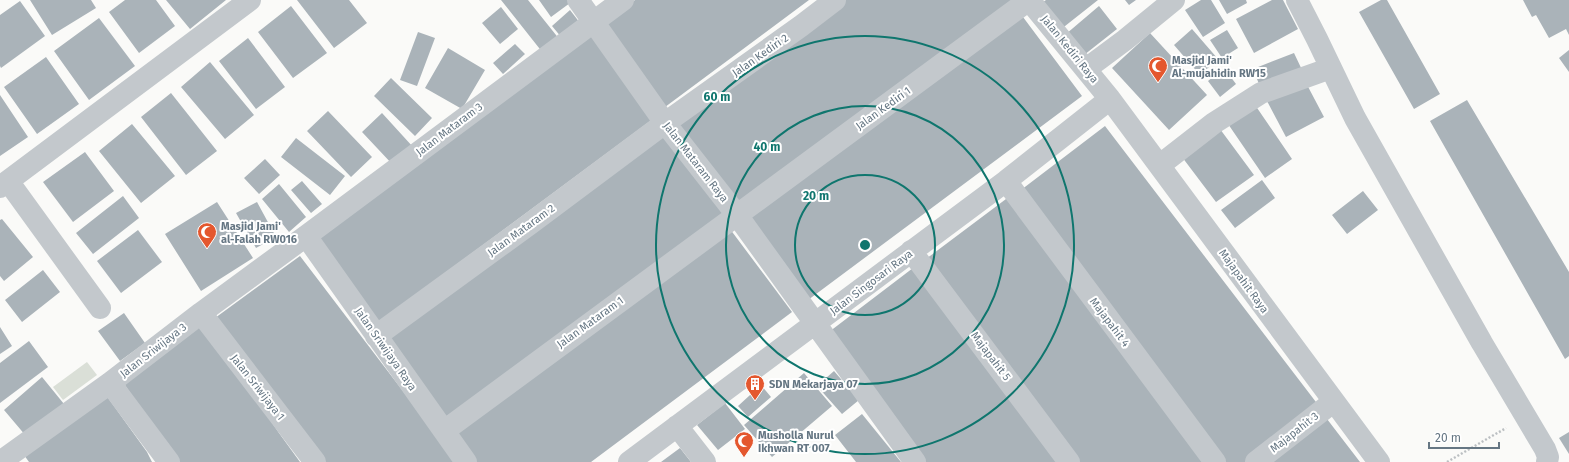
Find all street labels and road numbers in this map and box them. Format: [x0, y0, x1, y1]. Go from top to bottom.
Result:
street label: Jalan Kediri Raya [1038, 13, 1101, 86]
street label: Jalan Kediri 2 [730, 31, 791, 80]
street label: Jalan Kediri 1 [853, 84, 913, 133]
street label: Jalan Mataram 3 [414, 100, 485, 159]
street label: Jalan Mataram Raya [660, 120, 731, 205]
street label: Jalan Mataram 2 [485, 202, 557, 259]
street label: Jalan Singosari Raya [827, 247, 915, 318]
street label: Majapahit Raya [1216, 247, 1271, 316]
street label: Jalan Mataram 1 [554, 294, 626, 351]
street label: Majapahit 4 [1087, 295, 1132, 350]
street label: Jalan Sriwijaya Raya [352, 305, 419, 393]
street label: Jalan Sriwijaya 3 [118, 320, 189, 380]
street label: Majapahit 5 [968, 329, 1013, 384]
street label: Jalan Sriwijaya 1 [228, 352, 287, 423]
street label: Majapahit 3 [1268, 409, 1321, 455]

